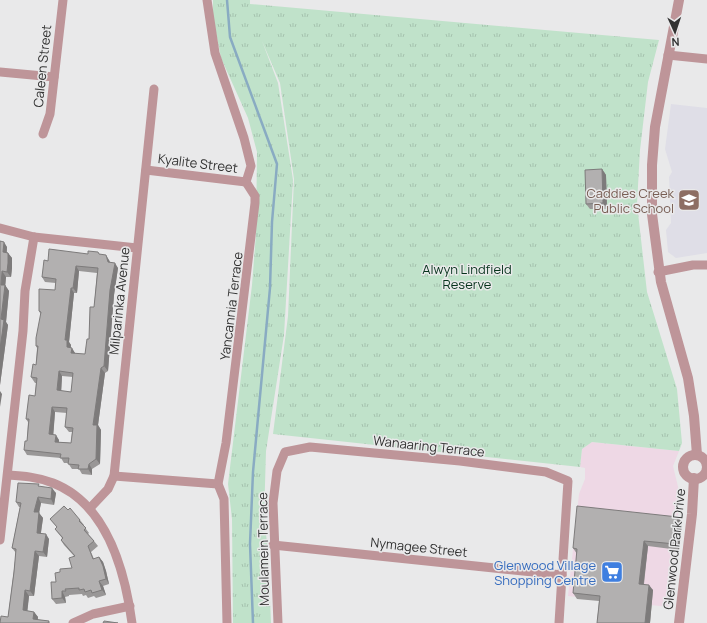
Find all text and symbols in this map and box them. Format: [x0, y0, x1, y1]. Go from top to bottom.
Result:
north arrow [655, 12, 695, 52]
street label: Caleen Street [29, 24, 55, 108]
text: N [671, 35, 680, 50]
street label: Kyalite Street [157, 149, 239, 177]
place label: Caddies Creek Public School [587, 184, 675, 217]
school or university icon: Caddies Creek Public School [676, 187, 702, 213]
street label: Milparinka Avenue [104, 246, 134, 356]
street label: Yancannia Terrace [215, 250, 247, 361]
park label: Alwyn Lindfield Reserve [422, 260, 512, 293]
street label: Wanaaring Terrace [372, 431, 486, 461]
street label: Glenwood Park Drive [659, 487, 689, 610]
street label: Moulamein Terrace [253, 492, 273, 606]
street label: Nymagee Street [369, 533, 469, 561]
place label: Glenwood Village Shopping Centre [494, 556, 596, 589]
supermarket icon: Glenwood Village Shopping Centre [599, 559, 625, 585]

